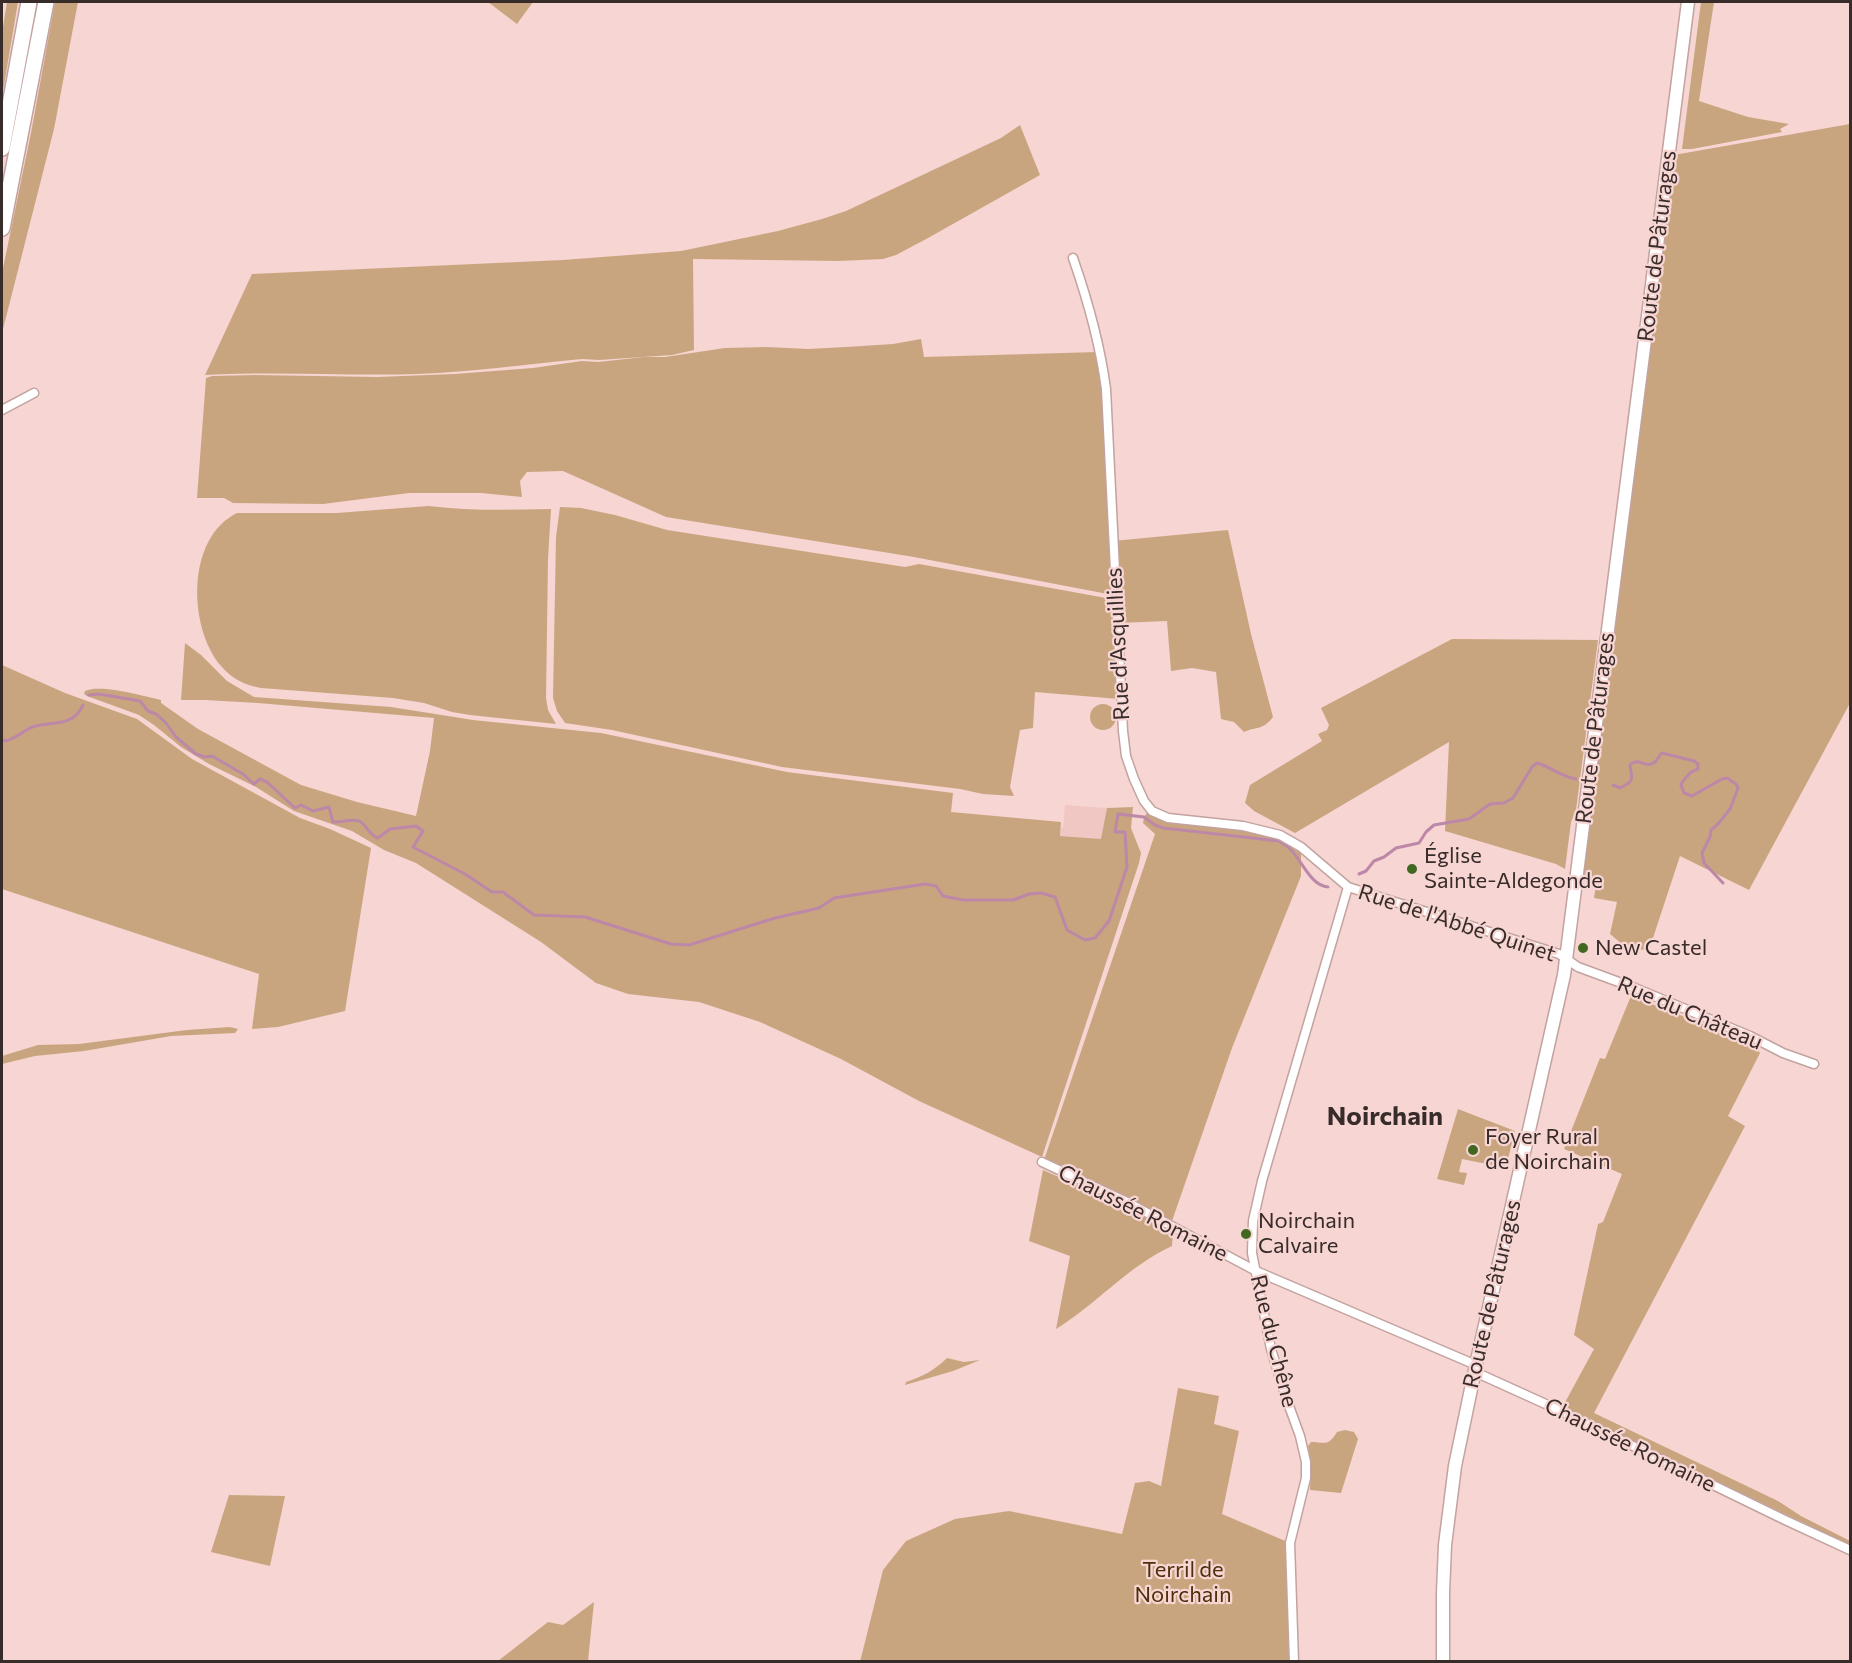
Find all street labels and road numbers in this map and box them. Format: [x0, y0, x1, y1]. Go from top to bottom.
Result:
street label: Route de Pâturages [1632, 149, 1682, 343]
street label: Rue d'Asquillies [1101, 567, 1135, 721]
street label: Route de Pâturages [1570, 631, 1620, 825]
street label: Rue de l'Abbé Quinet [1355, 879, 1559, 967]
street label: Rue du Château [1613, 971, 1767, 1055]
street label: Chaussée Romaine [1054, 1159, 1232, 1267]
street label: Route de Pâturages [1457, 1197, 1527, 1391]
street label: Rue du Chêne [1245, 1272, 1303, 1410]
street label: Chaussée Romaine [1540, 1392, 1720, 1498]

